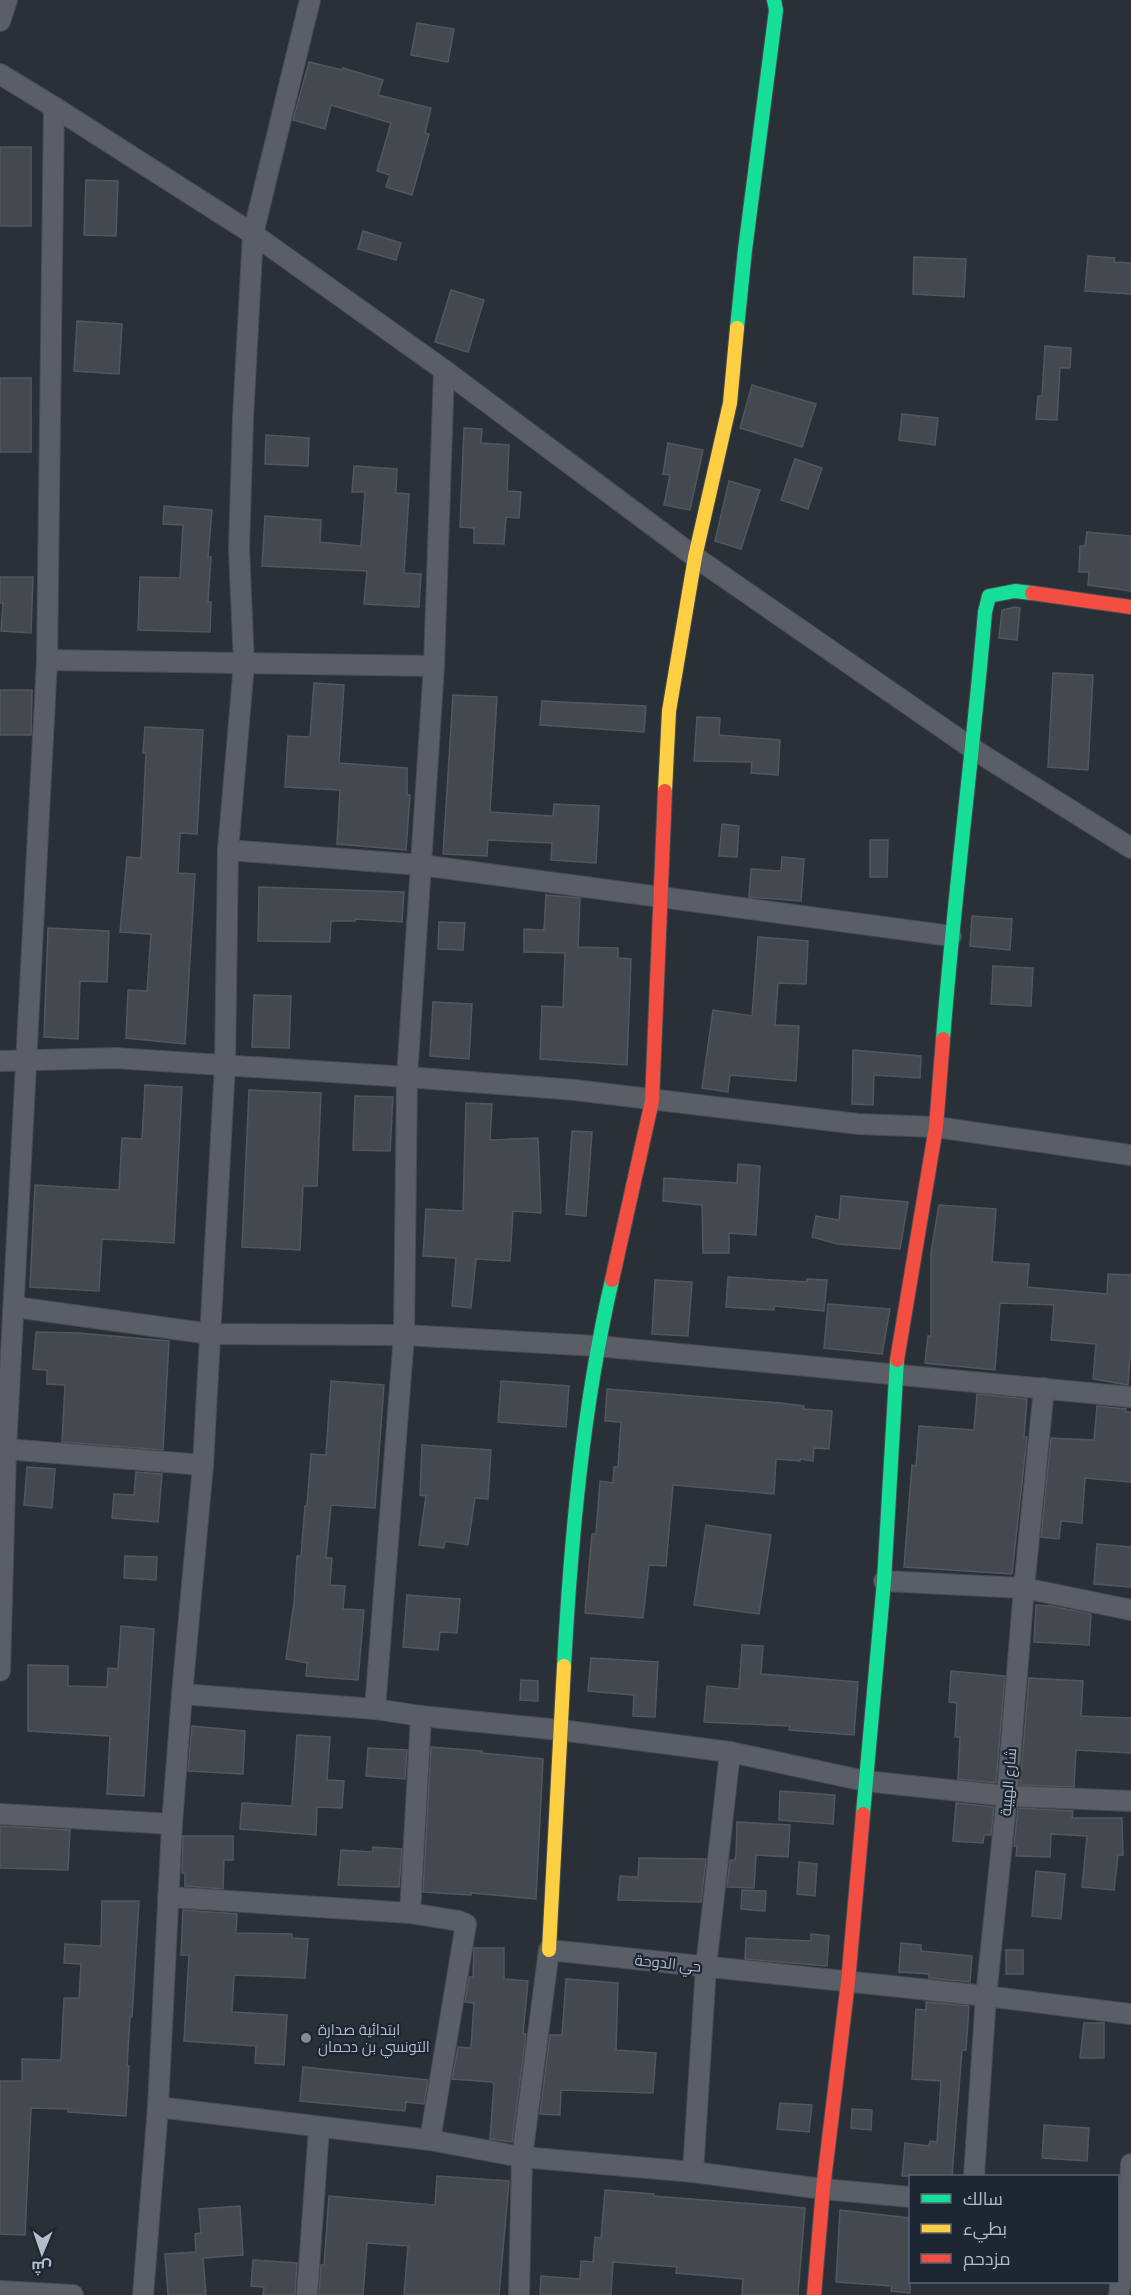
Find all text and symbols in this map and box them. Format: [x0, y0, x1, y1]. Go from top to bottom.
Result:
street label: شارع الهيبة [997, 1747, 1022, 1817]
street label: حي الدوحة [634, 1951, 702, 1979]
place label: ابتدائية صدارة التونسي بن دحمان [318, 2021, 430, 2059]
marker: ابتدائية صدارة التونسي بن دحمان [299, 2031, 313, 2045]
legend [909, 2175, 1119, 2283]
text: سالك [963, 2188, 1003, 2209]
text: بطيء [963, 2218, 1007, 2243]
north arrow [12, 2223, 72, 2283]
text: مزدحم [963, 2248, 1011, 2271]
text: ش [31, 2258, 52, 2277]

